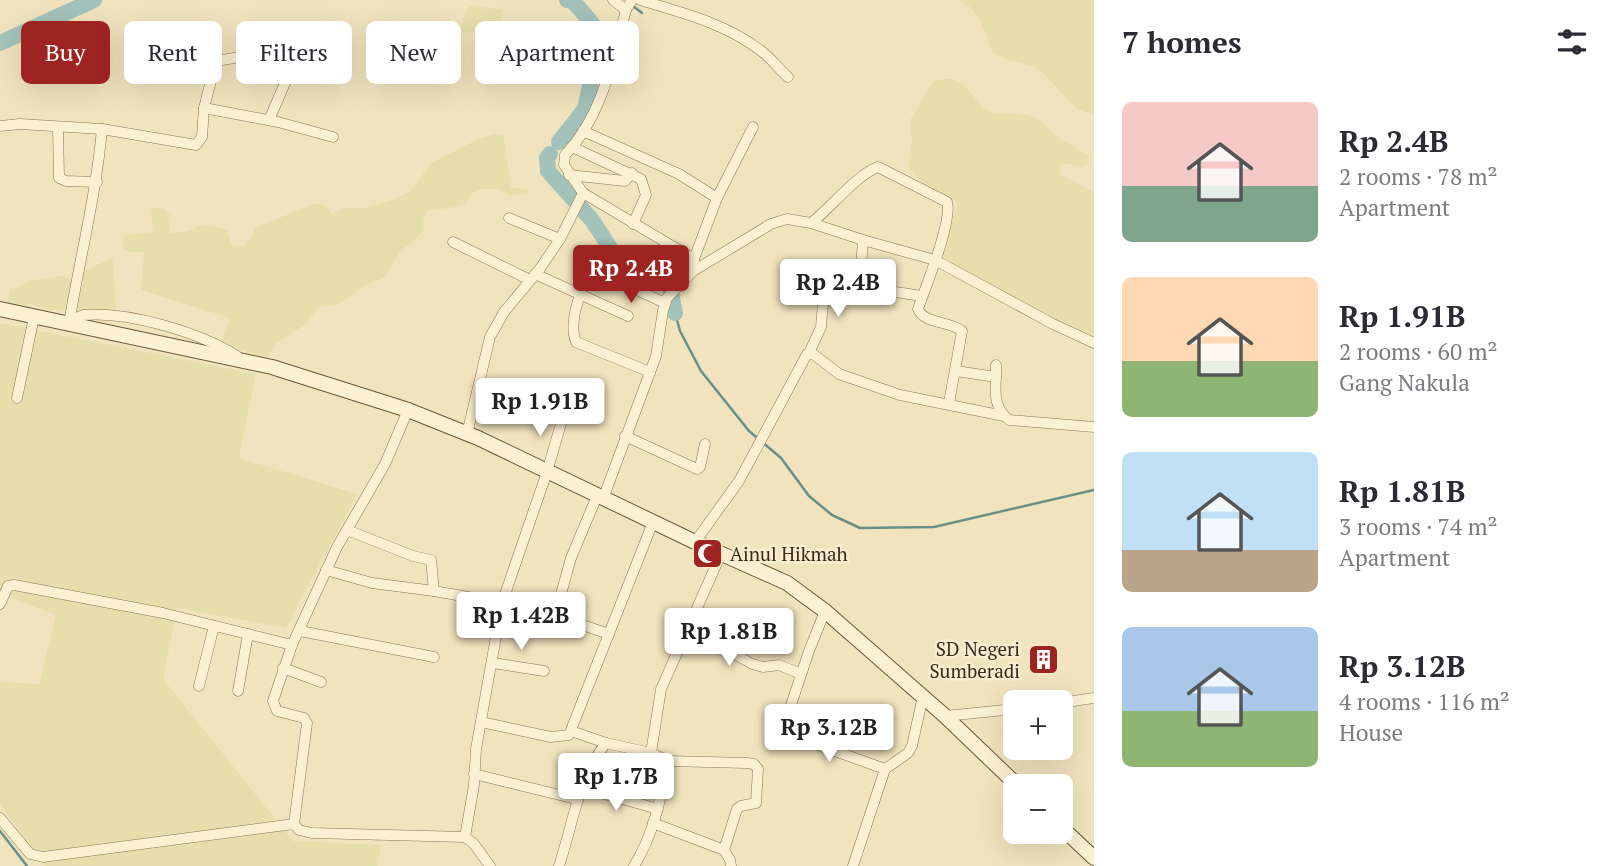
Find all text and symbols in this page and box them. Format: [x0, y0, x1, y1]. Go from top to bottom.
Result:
chip: Buy [21, 21, 110, 84]
chip: Rent [124, 21, 222, 84]
chip: Filters [236, 21, 352, 84]
chip: New [366, 21, 461, 84]
chip: Apartment [475, 21, 639, 84]
text: 7 homes [1122, 22, 1241, 62]
icon: filters [1553, 23, 1591, 61]
text: Rp 2.4B [1339, 121, 1449, 161]
icon: home [1178, 130, 1262, 214]
text: 2 rooms · 78 m² [1339, 161, 1498, 192]
text: Apartment [1339, 192, 1450, 223]
pin: Rp 2.4B [566, 246, 696, 305]
text: Rp 2.4B [589, 252, 673, 283]
pin: Rp 2.4B [773, 260, 903, 319]
text: Rp 2.4B [796, 266, 880, 297]
text: Rp 1.91B [1339, 296, 1465, 336]
icon: home [1178, 305, 1262, 389]
text: 2 rooms · 60 m² [1339, 336, 1498, 367]
text: Gang Nakula [1339, 367, 1470, 398]
pin: Rp 1.91B [468, 378, 612, 438]
text: Rp 1.91B [492, 385, 588, 416]
text: Rp 1.81B [1339, 471, 1465, 511]
icon: home [1178, 480, 1262, 564]
text: 3 rooms · 74 m² [1339, 511, 1498, 542]
mosque icon: Ainul Hikmah [690, 536, 724, 570]
place label: Ainul Hikmah [730, 541, 848, 566]
text: Apartment [1339, 542, 1450, 573]
pin: Rp 1.42B [449, 592, 593, 652]
text: Rp 1.42B [473, 599, 569, 630]
pin: Rp 1.81B [657, 608, 801, 668]
text: Rp 1.81B [681, 615, 777, 646]
place label: SD Negeri Sumberadi [929, 636, 1020, 683]
building icon: SD Negeri Sumberadi [1026, 642, 1060, 676]
text: Rp 3.12B [1339, 646, 1465, 686]
icon: home [1178, 655, 1262, 739]
text: 4 rooms · 116 m² [1339, 686, 1510, 717]
map controls [1003, 690, 1073, 844]
button: + [1003, 690, 1073, 760]
pin: Rp 3.12B [757, 704, 901, 764]
text: Rp 3.12B [781, 711, 877, 742]
text: House [1339, 717, 1403, 748]
pin: Rp 1.7B [551, 754, 681, 813]
text: Rp 1.7B [574, 760, 658, 791]
button: − [1003, 774, 1073, 844]

